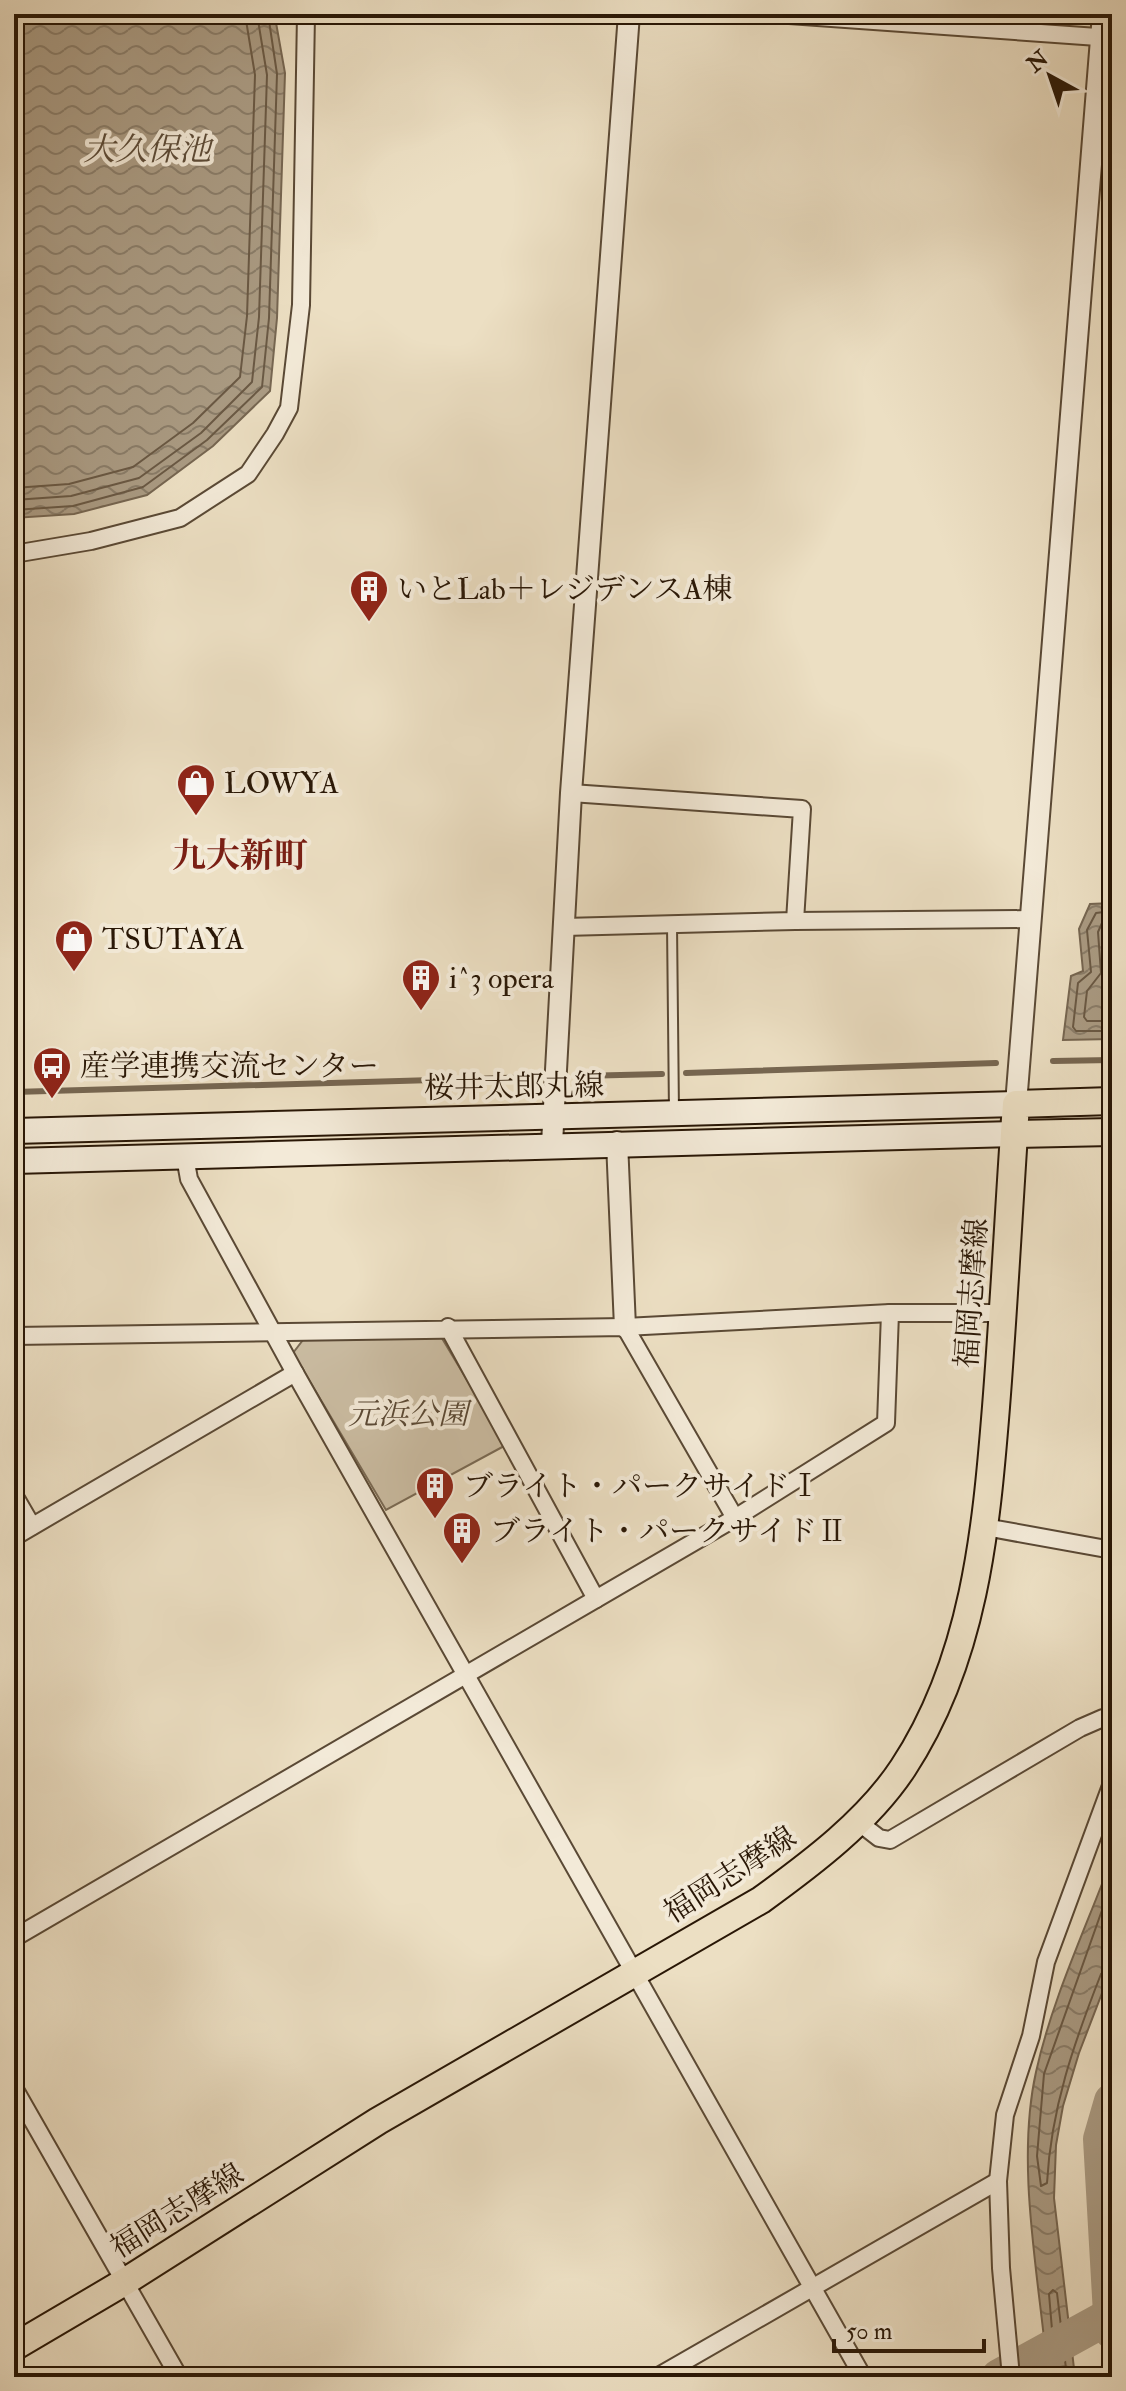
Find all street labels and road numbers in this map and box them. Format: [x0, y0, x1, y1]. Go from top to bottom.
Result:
street label: 桜井太郎丸線 [424, 1067, 604, 1107]
street label: 福岡志摩線 [948, 1217, 996, 1369]
street label: 福岡志摩線 [657, 1819, 803, 1931]
street label: 福岡志摩線 [104, 2156, 250, 2266]

